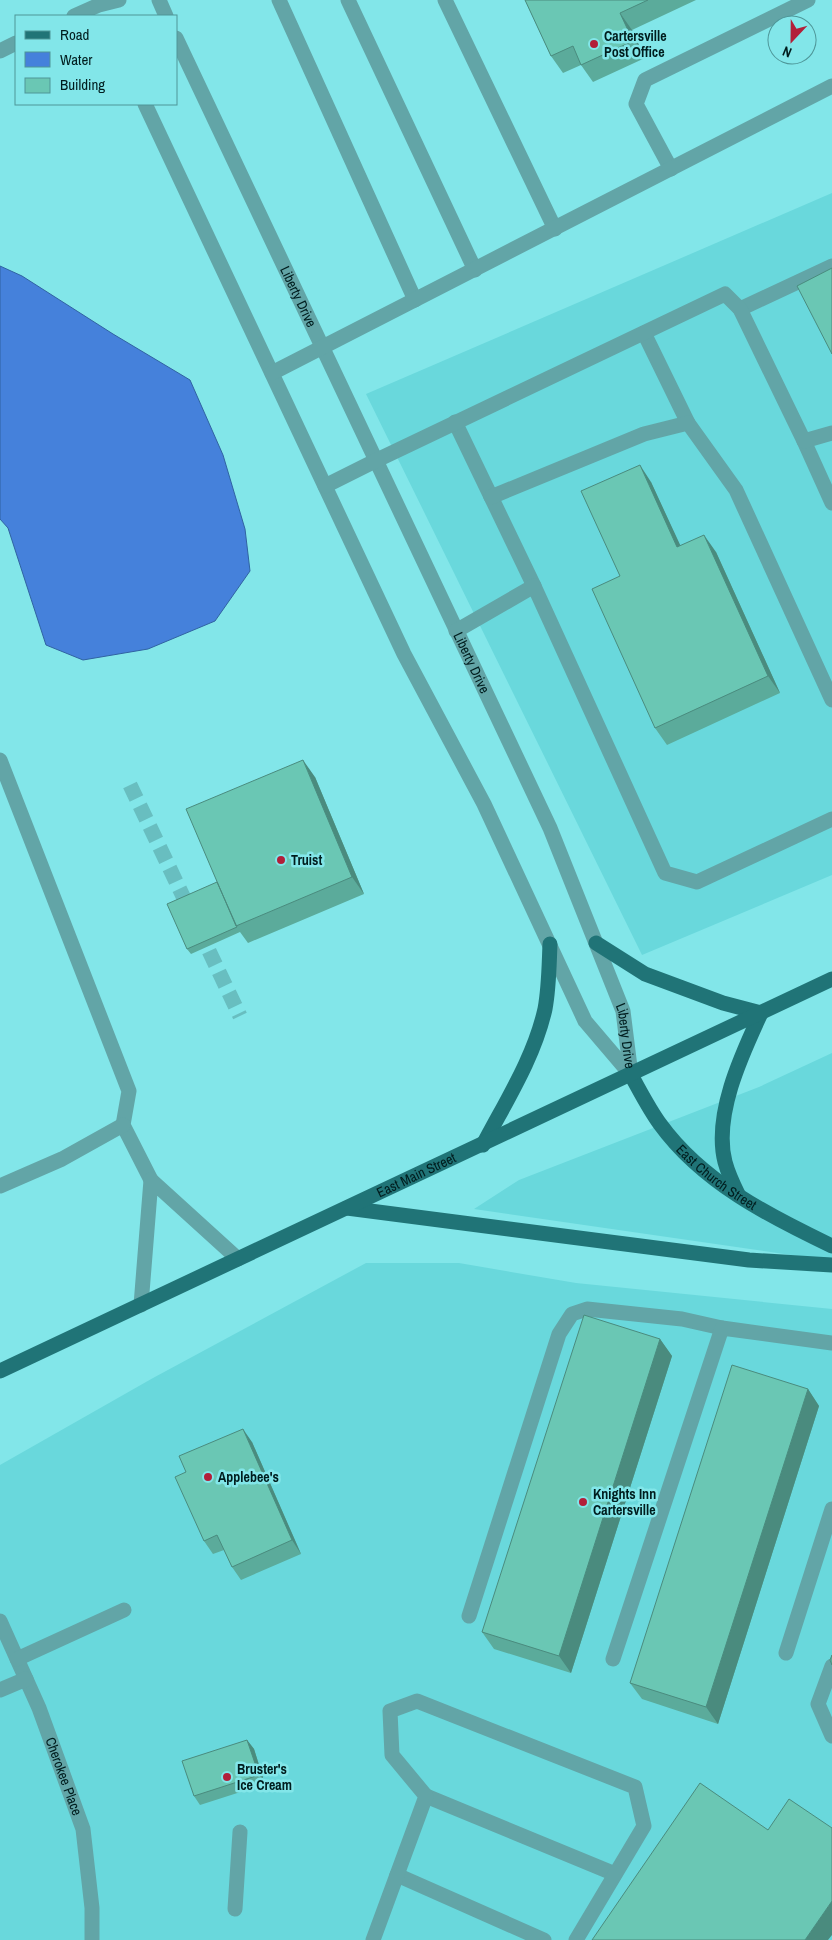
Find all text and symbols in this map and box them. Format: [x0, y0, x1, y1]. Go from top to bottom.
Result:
legend [15, 15, 178, 105]
north arrow [767, 15, 817, 65]
text: Road [60, 24, 89, 45]
place label: Cartersville Post Office [604, 27, 667, 61]
marker: Cartersville Post Office [588, 38, 600, 50]
text: N [780, 42, 794, 62]
text: Water [60, 49, 92, 70]
text: Building [60, 74, 105, 95]
street label: Liberty Drive [276, 263, 321, 330]
street label: Liberty Drive [449, 629, 494, 696]
place label: Truist [291, 851, 322, 869]
marker: Truist [275, 854, 287, 866]
street label: Liberty Drive [612, 1000, 639, 1070]
street label: East Church Street [672, 1140, 760, 1214]
street label: East Main Street [374, 1149, 459, 1201]
place label: Applebee's [218, 1468, 279, 1486]
marker: Applebee's [202, 1471, 214, 1483]
place label: Knights Inn Cartersville [593, 1485, 656, 1519]
marker: Knights Inn Cartersville [577, 1496, 589, 1508]
street label: Cherokee Place [41, 1735, 86, 1818]
place label: Bruster's Ice Cream [237, 1760, 292, 1794]
marker: Bruster's Ice Cream [221, 1771, 233, 1783]

